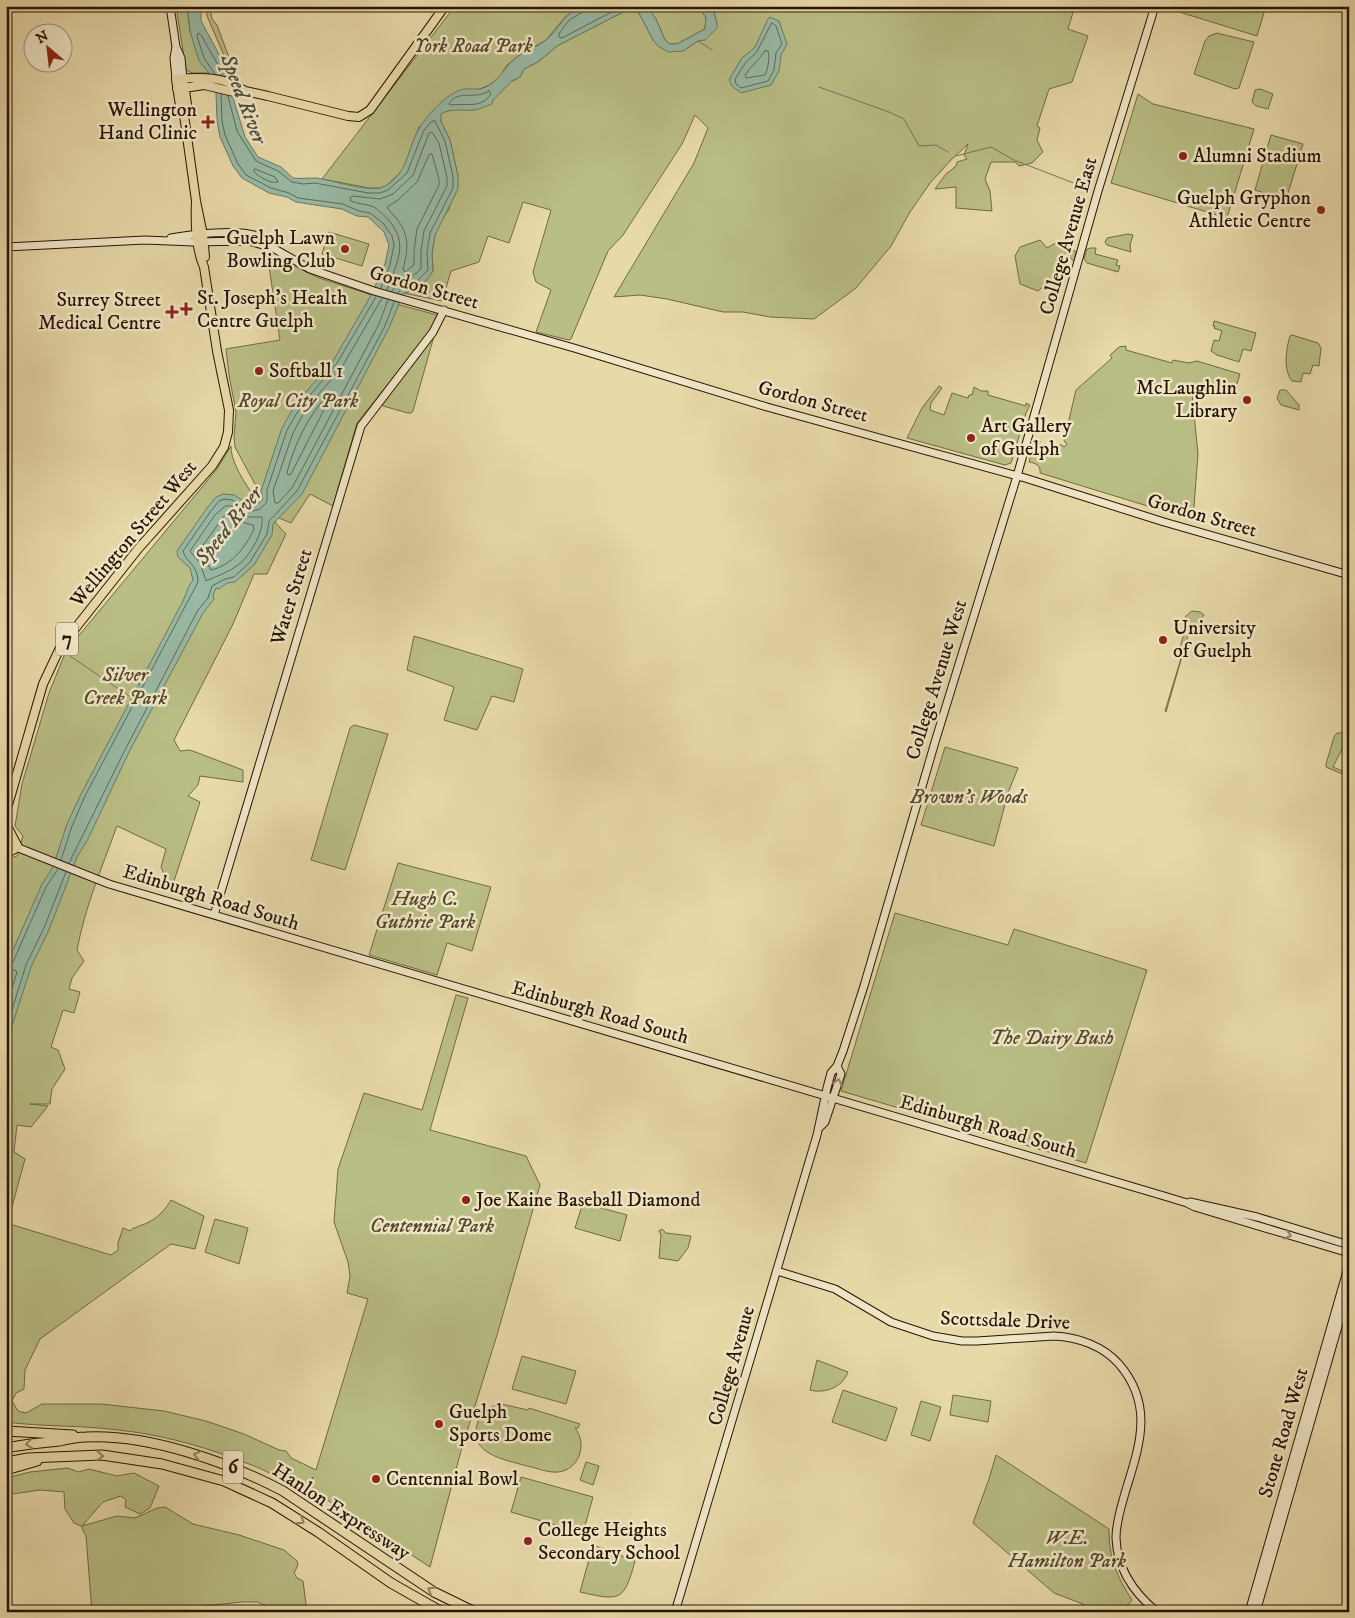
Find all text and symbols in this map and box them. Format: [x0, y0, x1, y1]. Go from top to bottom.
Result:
north arrow [22, 22, 72, 72]
text: N [33, 27, 52, 48]
park label: York Road Park [413, 34, 533, 59]
water label: Speed River [214, 50, 273, 149]
place label: Wellington Hand Clinic [98, 98, 198, 146]
marker: Wellington Hand Clinic [201, 115, 215, 129]
place label: Alumni Stadium [1193, 144, 1321, 169]
marker: Alumni Stadium [1177, 150, 1189, 162]
street label: College Avenue East [1034, 154, 1104, 318]
place label: Guelph Gryphon Athletic Centre [1177, 186, 1312, 234]
marker: Guelph Gryphon Athletic Centre [1315, 204, 1327, 216]
place label: Guelph Lawn Bowling Club [226, 226, 336, 274]
marker: Guelph Lawn Bowling Club [339, 243, 351, 255]
street label: Gordon Street [366, 260, 482, 316]
place label: St. Joseph's Health Centre Guelph [197, 286, 348, 334]
place label: Surrey Street Medical Centre [38, 288, 161, 336]
marker: St. Joseph's Health Centre Guelph [179, 302, 193, 316]
marker: Surrey Street Medical Centre [165, 305, 179, 319]
place label: Softball 1 [269, 359, 343, 384]
marker: Softball 1 [253, 365, 265, 377]
street label: Gordon Street [755, 375, 871, 429]
place label: McLaughlin Library [1136, 376, 1238, 424]
park label: Royal City Park [237, 389, 359, 414]
marker: McLaughlin Library [1241, 394, 1253, 406]
place label: Art Gallery of Guelph [981, 414, 1072, 462]
marker: Art Gallery of Guelph [965, 432, 977, 444]
street label: Wellington Street West [65, 455, 203, 613]
water label: Speed River [189, 480, 270, 572]
street label: Gordon Street [1144, 488, 1260, 544]
street label: Water Street [265, 546, 318, 649]
street label: College Avenue West [901, 597, 973, 763]
place label: University of Guelph [1173, 616, 1256, 664]
road number: 7 [56, 622, 78, 656]
marker: University of Guelph [1157, 634, 1169, 646]
park label: Silver Creek Park [83, 663, 168, 711]
park label: Brown's Woods [909, 785, 1029, 810]
street label: Edinburgh Road South [120, 859, 303, 937]
park label: Hugh C. Guthrie Park [375, 887, 476, 935]
street label: Edinburgh Road South [509, 976, 692, 1050]
park label: The Dairy Bush [990, 1026, 1114, 1051]
one-way arrow [833, 1078, 843, 1086]
street label: Edinburgh Road South [897, 1090, 1080, 1164]
place label: Joe Kaine Baseball Diamond [474, 1188, 700, 1213]
marker: Joe Kaine Baseball Diamond [460, 1194, 472, 1206]
park label: Centennial Park [370, 1214, 495, 1239]
one-way arrow [1284, 1229, 1293, 1240]
street label: College Avenue [703, 1303, 761, 1429]
street label: Scottsdale Drive [940, 1306, 1070, 1336]
street label: Stone Road West [1254, 1365, 1314, 1501]
place label: Guelph Sports Dome [449, 1400, 552, 1448]
marker: Guelph Sports Dome [433, 1418, 445, 1430]
one-way arrow [24, 1438, 32, 1449]
one-way arrow [97, 1450, 105, 1461]
road number: 6 [223, 1450, 243, 1484]
one-way arrow [193, 1451, 202, 1461]
street label: Hanlon Expressway [267, 1458, 415, 1566]
place label: Centennial Bowl [386, 1467, 518, 1492]
marker: Centennial Bowl [370, 1473, 382, 1485]
one-way arrow [296, 1515, 305, 1525]
place label: College Heights Secondary School [538, 1518, 680, 1566]
park label: W.E. Hamilton Park [1007, 1526, 1127, 1574]
marker: College Heights Secondary School [522, 1535, 534, 1547]
one-way arrow [428, 1586, 437, 1596]

